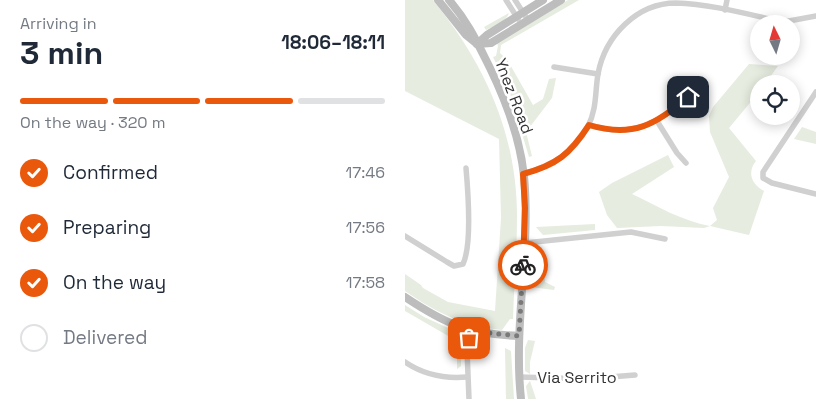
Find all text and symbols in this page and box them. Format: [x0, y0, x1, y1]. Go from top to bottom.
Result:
text: Arriving in [20, 13, 97, 34]
north arrow [750, 15, 800, 65]
map controls [750, 15, 800, 125]
text: 18:06–18:11 [281, 30, 385, 55]
text: 3 min [20, 33, 103, 73]
street label: Ynez Road [490, 55, 538, 137]
button: locate [750, 75, 800, 125]
pin [667, 76, 709, 118]
icon: home [674, 83, 702, 111]
text: On the way · 320 m [20, 112, 166, 133]
icon: check [20, 159, 48, 187]
text: Confirmed [63, 160, 158, 185]
text: 17:46 [345, 162, 385, 183]
icon: check [20, 214, 48, 242]
text: Preparing [63, 215, 151, 240]
text: 17:56 [346, 217, 385, 238]
courier [498, 240, 548, 290]
icon: bike [509, 251, 537, 279]
icon: check [20, 269, 48, 297]
text: On the way [63, 270, 166, 295]
text: 17:58 [346, 272, 385, 293]
pin [448, 317, 490, 359]
icon: bag [455, 324, 483, 352]
text: Delivered [63, 325, 148, 350]
street label: Via Serrito [537, 367, 617, 388]

